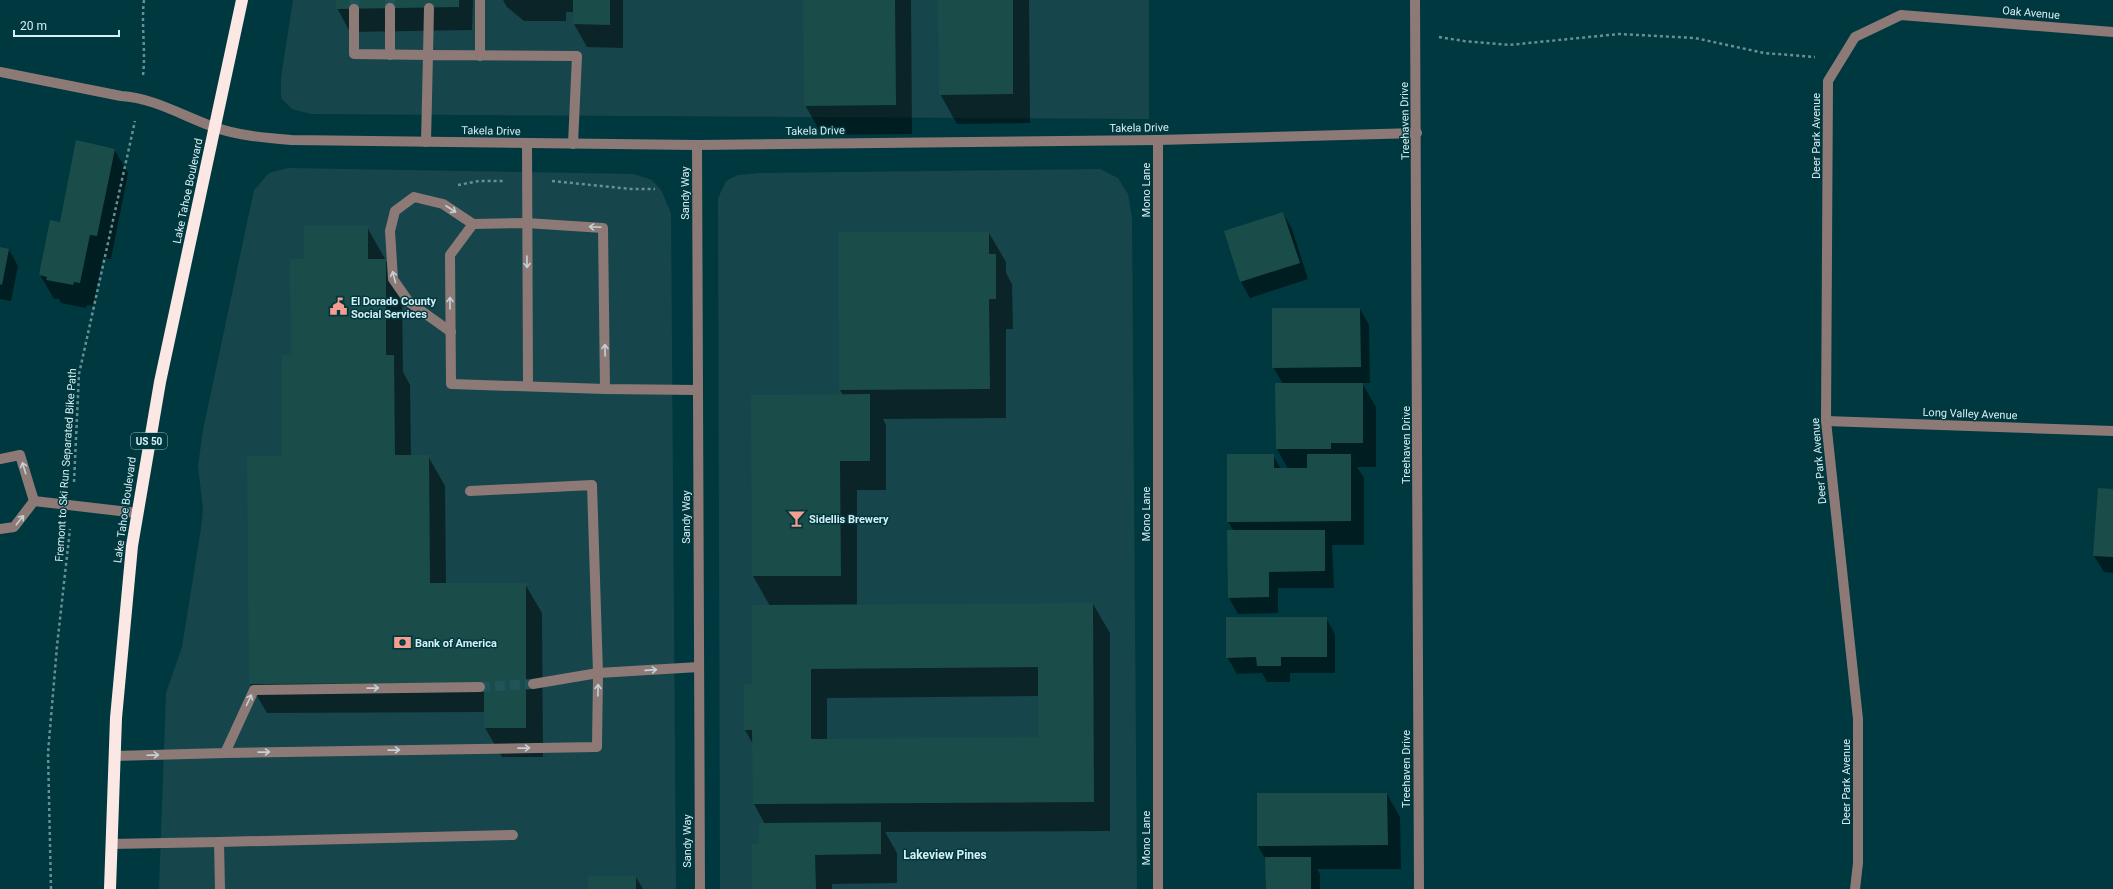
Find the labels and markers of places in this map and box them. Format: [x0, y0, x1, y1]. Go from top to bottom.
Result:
place label: El Dorado County Social Services [351, 295, 437, 321]
public building icon: El Dorado County Social Services [328, 297, 348, 317]
bar icon: Sidellis Brewery [786, 509, 806, 529]
place label: Sidellis Brewery [809, 513, 889, 526]
bank icon: Bank of America [392, 633, 412, 653]
place label: Bank of America [415, 637, 497, 650]

